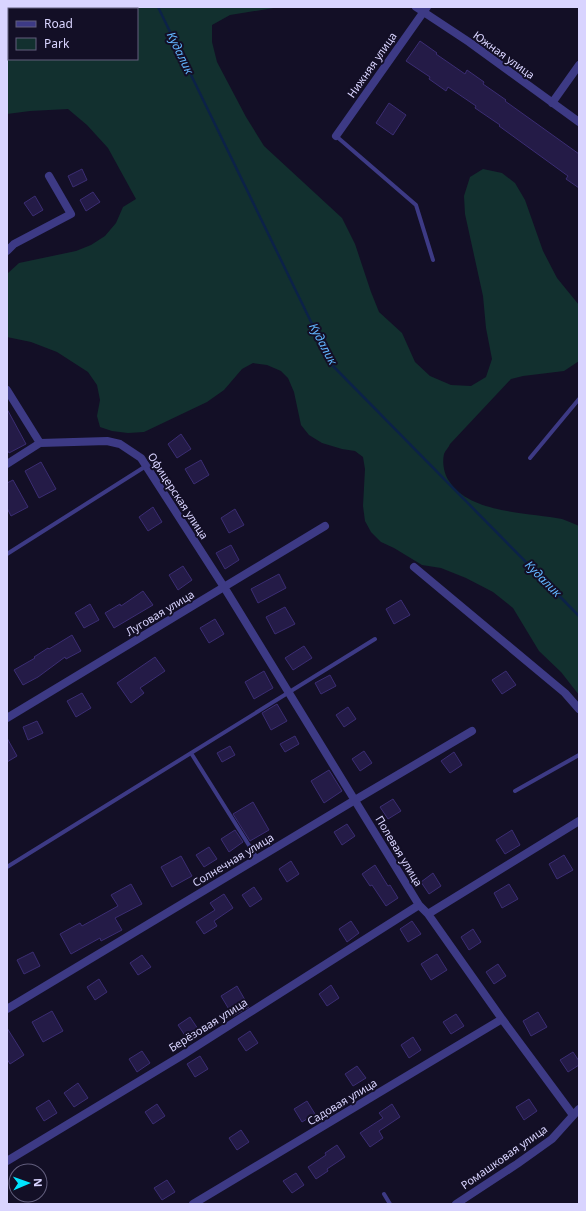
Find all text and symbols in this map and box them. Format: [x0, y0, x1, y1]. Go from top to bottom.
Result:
legend [8, 8, 138, 60]
text: Road [44, 15, 73, 32]
street label: Южная улица [471, 27, 538, 82]
water label: Кудалик [163, 29, 198, 78]
street label: Нижняя улица [343, 29, 400, 100]
text: Park [44, 35, 70, 52]
water label: Кудалик [305, 320, 342, 369]
street label: Офицерская улица [145, 450, 212, 542]
water label: Кудалик [521, 557, 566, 601]
street label: Луговая улица [123, 586, 197, 639]
street label: Полевая улица [372, 813, 426, 889]
street label: Солнечная улица [189, 829, 276, 890]
street label: Берёзовая улица [166, 994, 250, 1055]
street label: Садовая улица [304, 1075, 380, 1128]
street label: Ромашковая улица [457, 1121, 550, 1192]
north arrow [8, 1163, 48, 1203]
text: N [31, 1178, 46, 1187]

